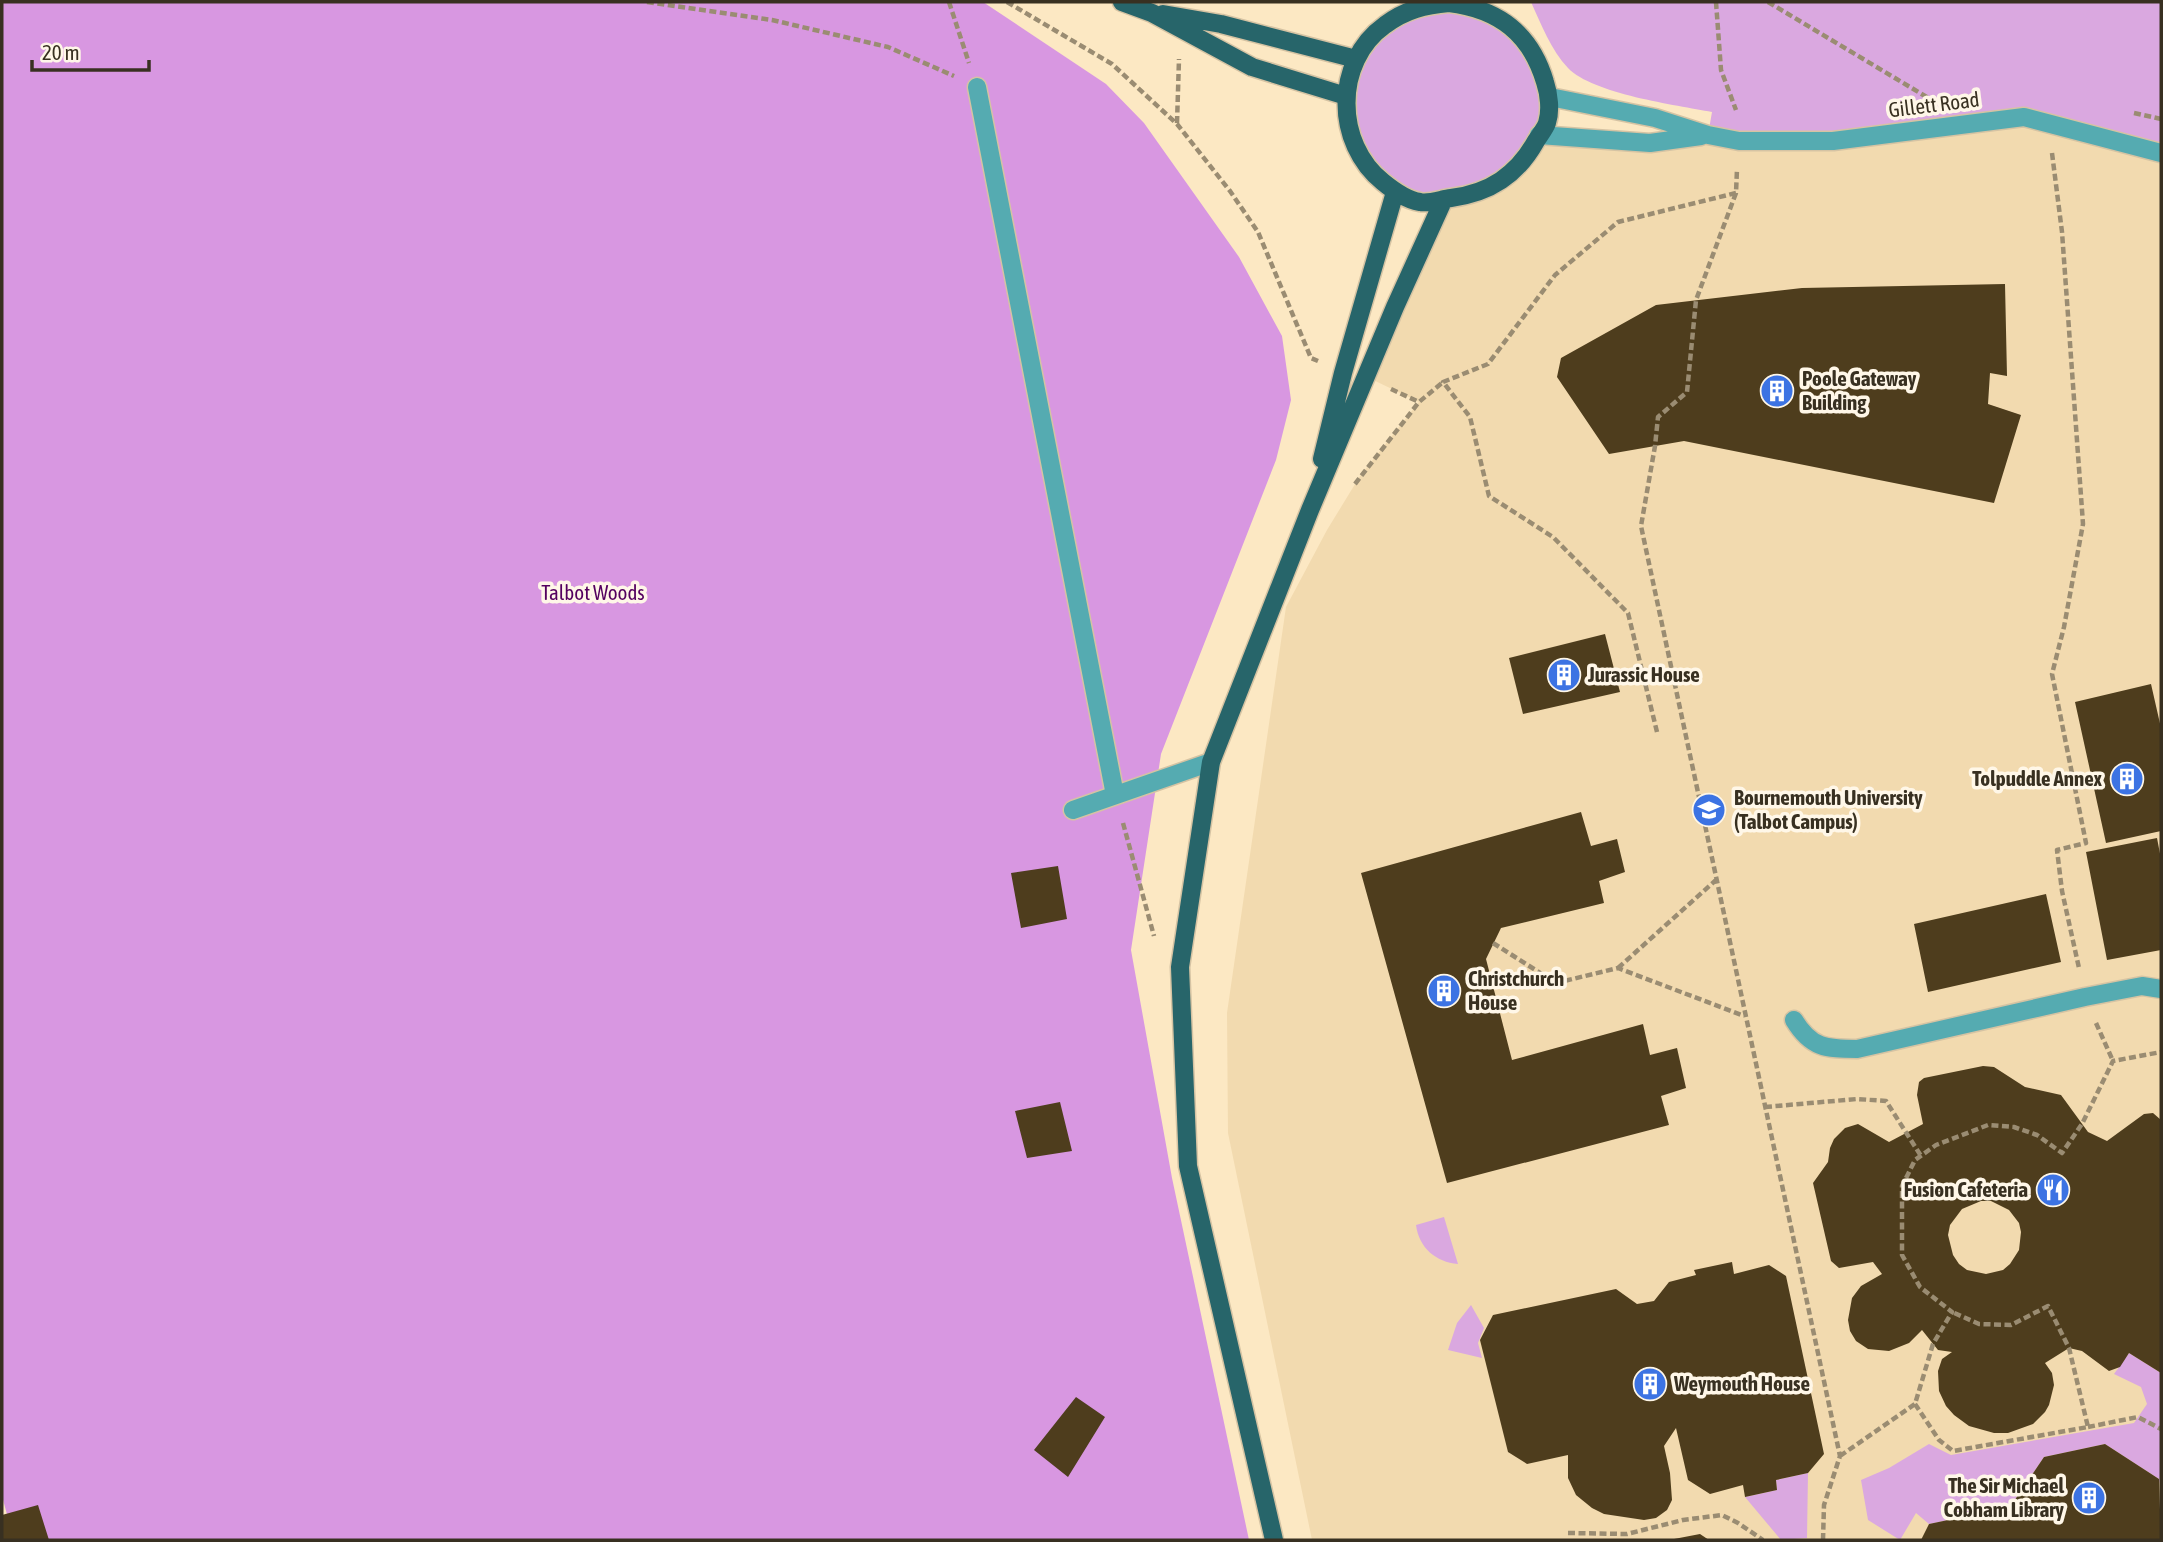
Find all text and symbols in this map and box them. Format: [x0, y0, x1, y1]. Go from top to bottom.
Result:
scale bar [32, 28, 149, 72]
text: 20 m [42, 40, 80, 64]
street label: Gillett Road [1887, 87, 1981, 121]
place label: Poole Gateway Building [1802, 366, 1917, 414]
building icon: Poole Gateway Building [1758, 372, 1796, 410]
park label: Talbot Woods [541, 580, 645, 604]
building icon: Jurassic House [1545, 656, 1583, 694]
place label: Jurassic House [1587, 662, 1700, 686]
building icon: Tolpuddle Annex [2108, 760, 2146, 798]
place label: Tolpuddle Annex [1972, 766, 2103, 790]
place label: Bournemouth University (Talbot Campus) [1734, 785, 1923, 833]
school or university icon: Bournemouth University (Talbot Campus) [1690, 791, 1728, 829]
place label: Christchurch House [1468, 966, 1564, 1014]
building icon: Christchurch House [1425, 972, 1463, 1010]
restaurant icon: Fusion Cafeteria [2034, 1171, 2072, 1209]
place label: Fusion Cafeteria [1904, 1177, 2028, 1201]
building icon: Weymouth House [1631, 1365, 1669, 1403]
place label: Weymouth House [1673, 1371, 1810, 1395]
place label: The Sir Michael Cobham Library [1943, 1473, 2064, 1521]
building icon: The Sir Michael Cobham Library [2070, 1479, 2108, 1517]

